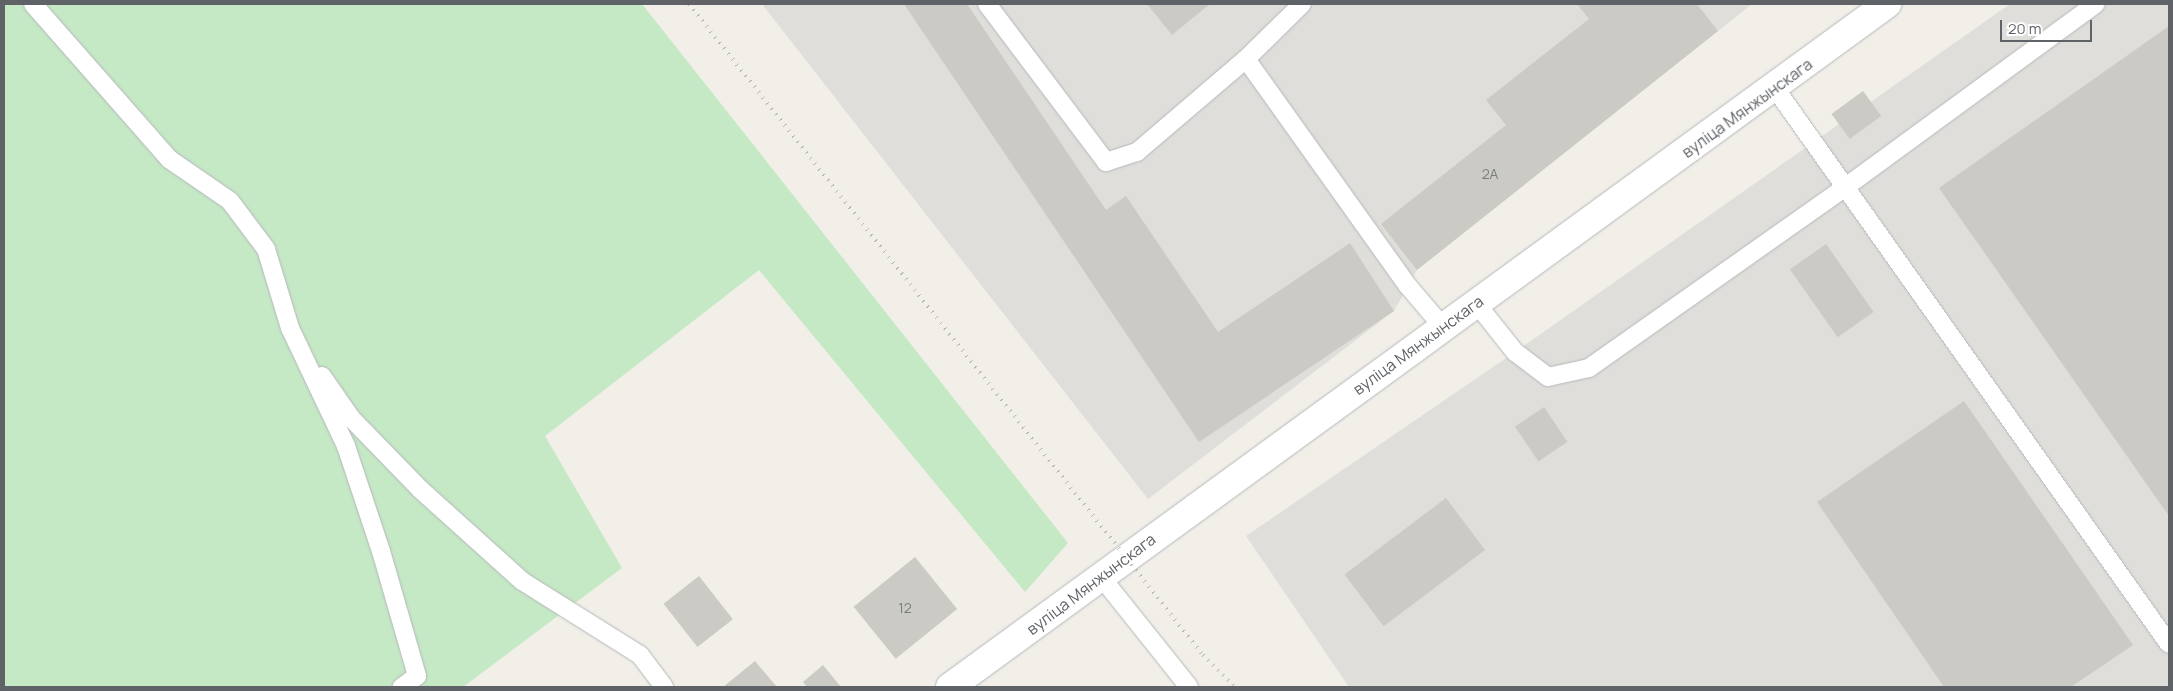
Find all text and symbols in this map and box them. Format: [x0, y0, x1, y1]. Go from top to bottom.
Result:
scale bar [2003, 10, 2096, 42]
text: 20 m [2008, 18, 2041, 39]
street label: вуліца Мянжынскага [1678, 54, 1816, 162]
house number: 2А [1482, 166, 1498, 182]
street label: вуліца Мянжынскага [1349, 291, 1487, 399]
street label: вуліца Мянжынскага [1023, 529, 1159, 639]
house number: 12 [898, 600, 912, 616]

